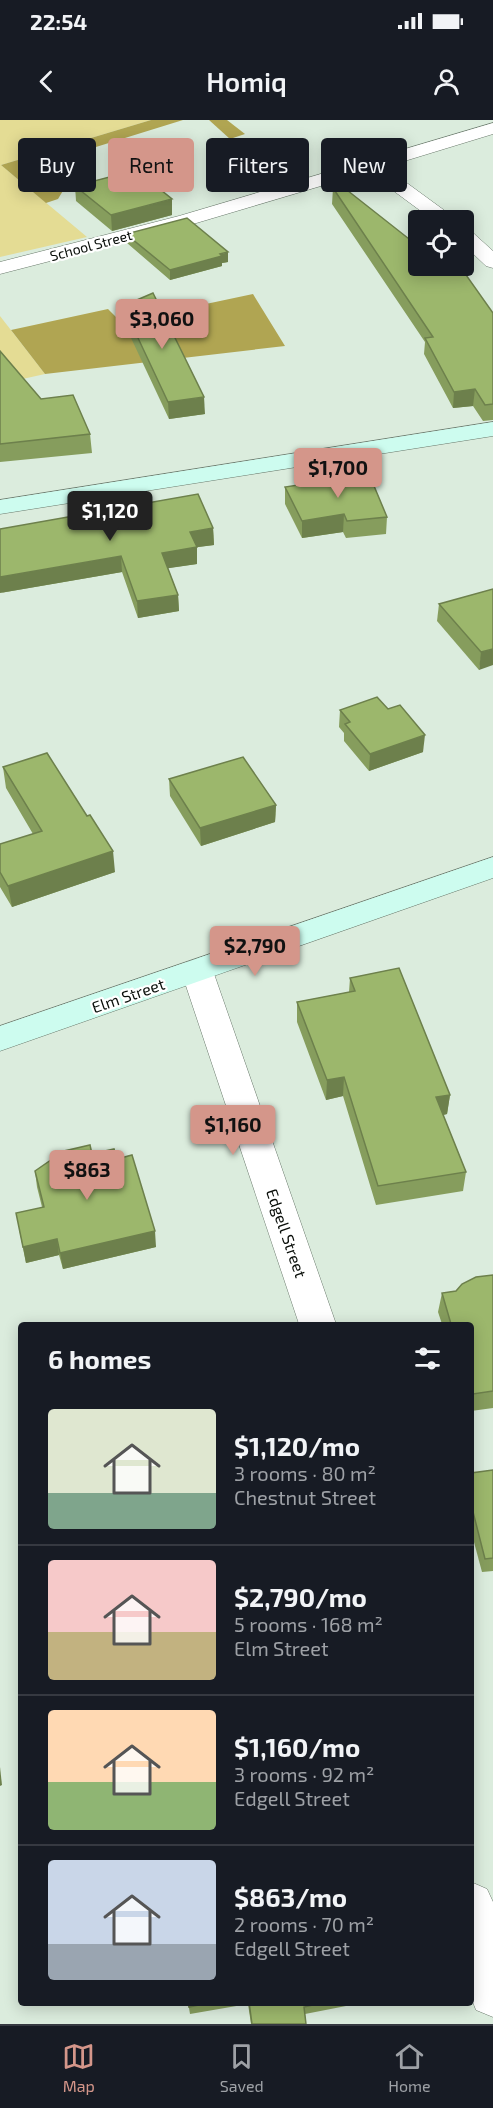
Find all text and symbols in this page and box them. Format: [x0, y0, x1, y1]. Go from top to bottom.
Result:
text: 22:54 [30, 8, 87, 34]
icon: back [30, 65, 63, 98]
text: Homiq [206, 65, 287, 97]
icon: person [430, 65, 463, 98]
chip: Buy [18, 138, 96, 192]
chip: Rent [108, 138, 194, 192]
chip: Filters [206, 138, 309, 192]
chip: New [321, 138, 407, 192]
map controls [408, 210, 474, 276]
button: locate [408, 210, 474, 276]
street label: School Street [48, 226, 134, 264]
pin: $3,060 [113, 299, 211, 350]
text: $3,060 [130, 306, 194, 330]
pin: $1,700 [289, 448, 387, 499]
text: $1,700 [308, 455, 368, 479]
pin: $1,120 [61, 491, 159, 542]
text: $1,120 [81, 498, 139, 522]
pin: $2,790 [206, 926, 304, 977]
text: $2,790 [224, 933, 286, 957]
street label: Elm Street [89, 974, 167, 1016]
pin: $1,160 [184, 1105, 282, 1156]
text: $1,160 [204, 1112, 262, 1136]
pin: $863 [51, 1150, 123, 1201]
text: $863 [63, 1157, 111, 1181]
street label: Edgell Street [263, 1186, 311, 1280]
icon: filters [411, 1342, 444, 1375]
text: 6 homes [48, 1343, 151, 1374]
text: $1,120/mo [234, 1430, 360, 1461]
icon: home [96, 1433, 168, 1505]
text: 3 rooms · 80 m² [234, 1461, 376, 1485]
text: Chestnut Street [234, 1485, 376, 1509]
text: $2,790/mo [234, 1581, 367, 1612]
icon: home [96, 1584, 168, 1656]
text: 5 rooms · 168 m² [234, 1612, 383, 1636]
text: Elm Street [234, 1636, 329, 1660]
text: $1,160/mo [234, 1731, 360, 1762]
icon: home [96, 1734, 168, 1806]
text: 3 rooms · 92 m² [234, 1762, 374, 1786]
text: Edgell Street [234, 1786, 350, 1810]
text: $863/mo [234, 1881, 347, 1912]
icon: home [96, 1884, 168, 1956]
text: 2 rooms · 70 m² [234, 1912, 374, 1936]
text: Edgell Street [234, 1936, 350, 1960]
tab: Map [62, 2040, 95, 2095]
tab: Saved [220, 2040, 264, 2095]
tab: Home [388, 2040, 431, 2095]

